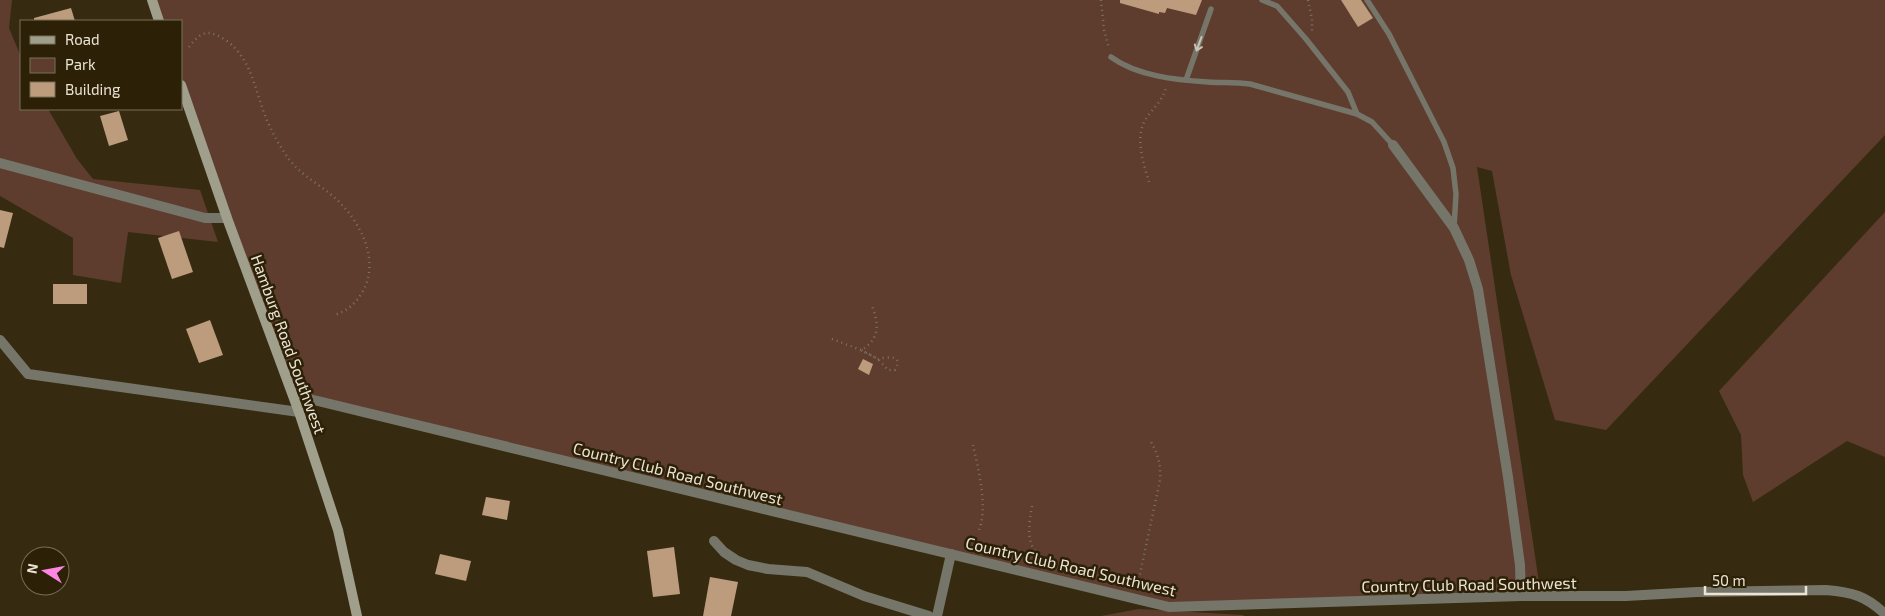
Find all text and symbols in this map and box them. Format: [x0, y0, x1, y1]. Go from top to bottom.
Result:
legend [20, 20, 182, 110]
text: Road [65, 30, 100, 48]
one-way arrow [1193, 37, 1202, 52]
text: Park [65, 55, 96, 73]
text: Building [65, 80, 121, 98]
street label: Hamburg Road Southwest [248, 252, 330, 436]
street label: Country Club Road Southwest [571, 438, 785, 508]
street label: Country Club Road Southwest [964, 533, 1178, 599]
north arrow [20, 546, 70, 596]
text: N [22, 562, 41, 575]
scale bar [1705, 564, 1806, 596]
text: 50 m [1712, 571, 1746, 589]
street label: Country Club Road Southwest [1361, 573, 1577, 595]

